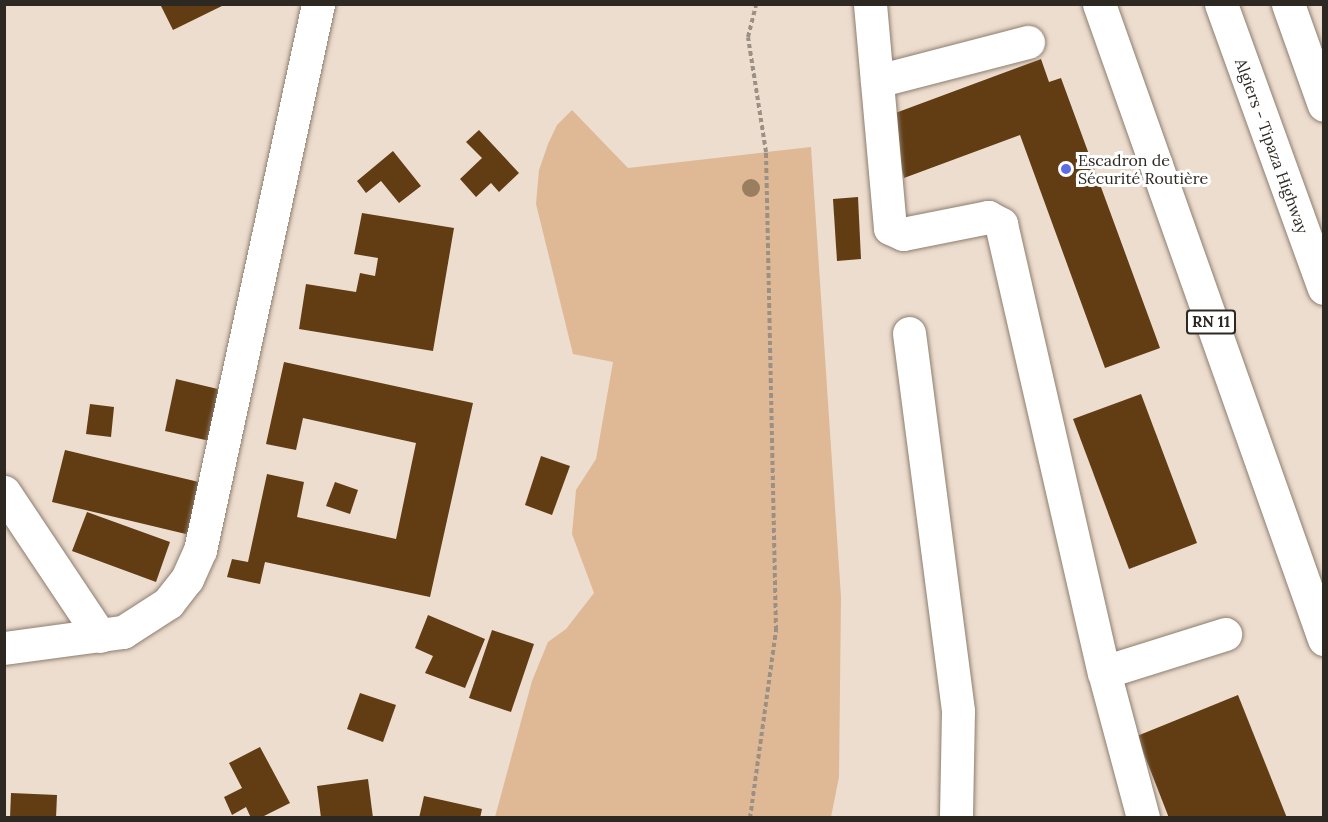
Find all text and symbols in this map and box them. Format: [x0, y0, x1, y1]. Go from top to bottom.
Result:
street label: Algiers - Tipaza Highway [1231, 56, 1313, 236]
place label: Escadron de Sécurité Routière [1078, 150, 1208, 188]
marker: Escadron de Sécurité Routière [1059, 162, 1073, 176]
road number: RN 11 [1186, 310, 1236, 334]

